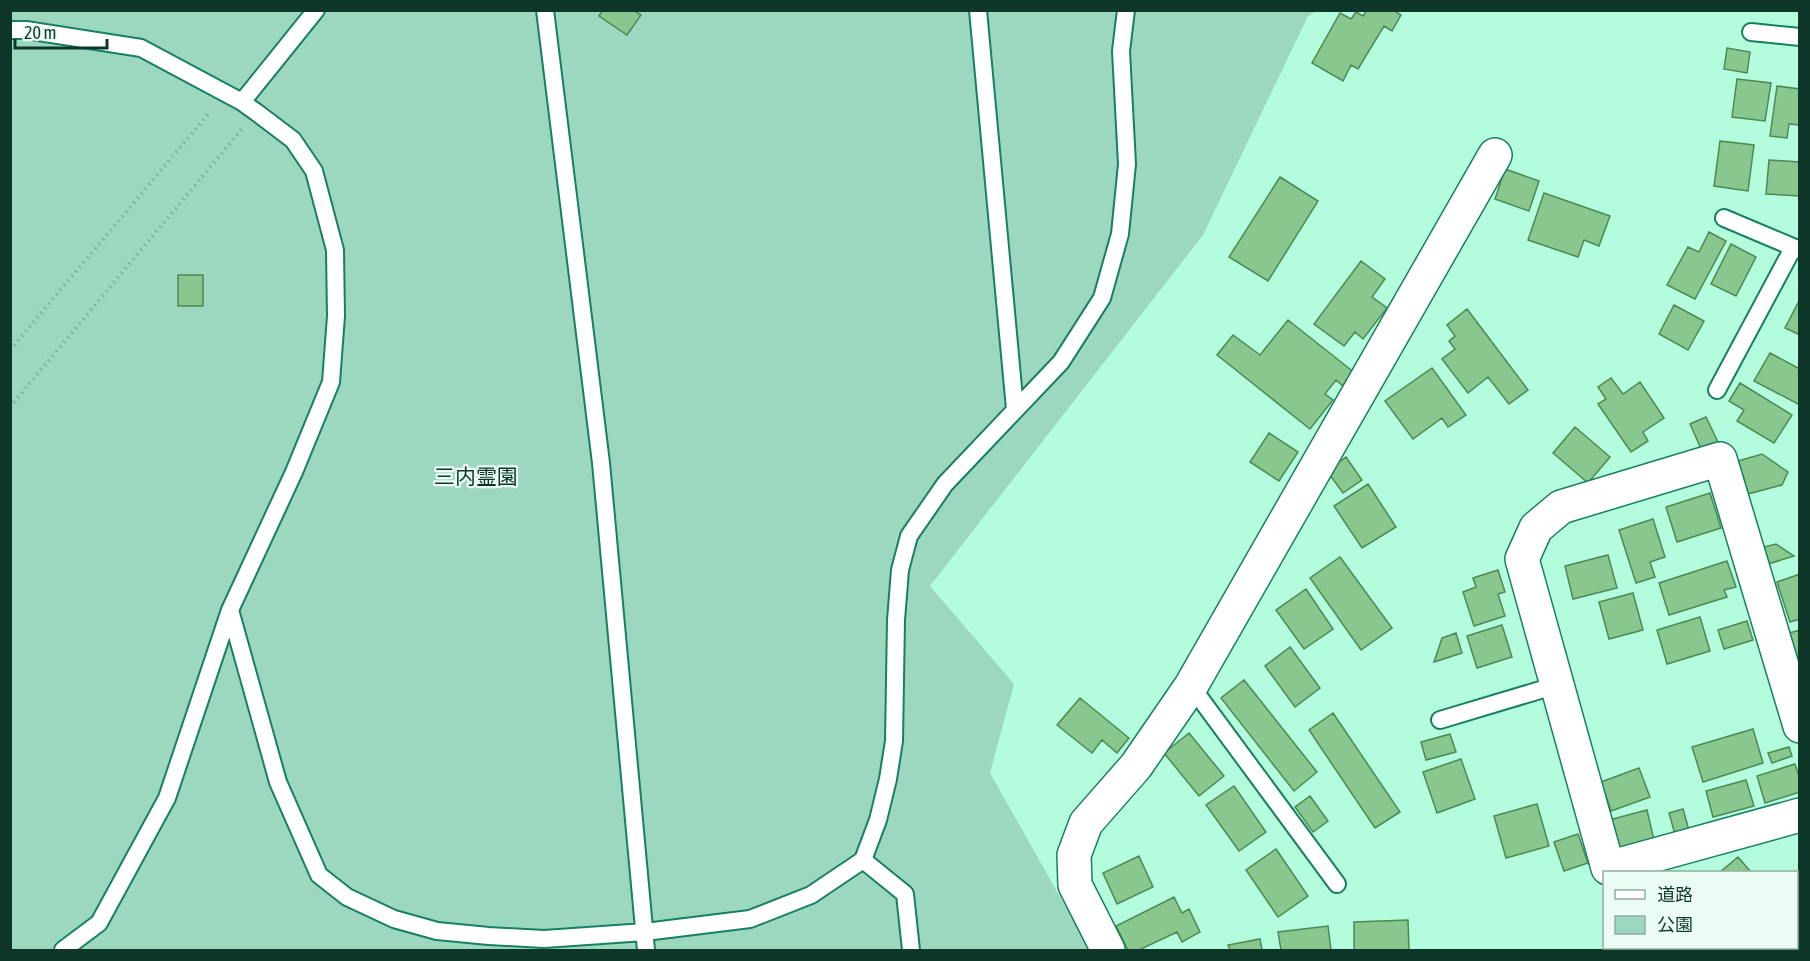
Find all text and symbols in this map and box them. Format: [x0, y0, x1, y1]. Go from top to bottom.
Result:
scale bar [15, 12, 106, 50]
text: 20 m [24, 22, 56, 43]
park label: 三内霊園 [434, 464, 518, 488]
legend [1603, 871, 1798, 949]
text: 道路 [1657, 884, 1693, 905]
text: 公園 [1657, 914, 1693, 935]

